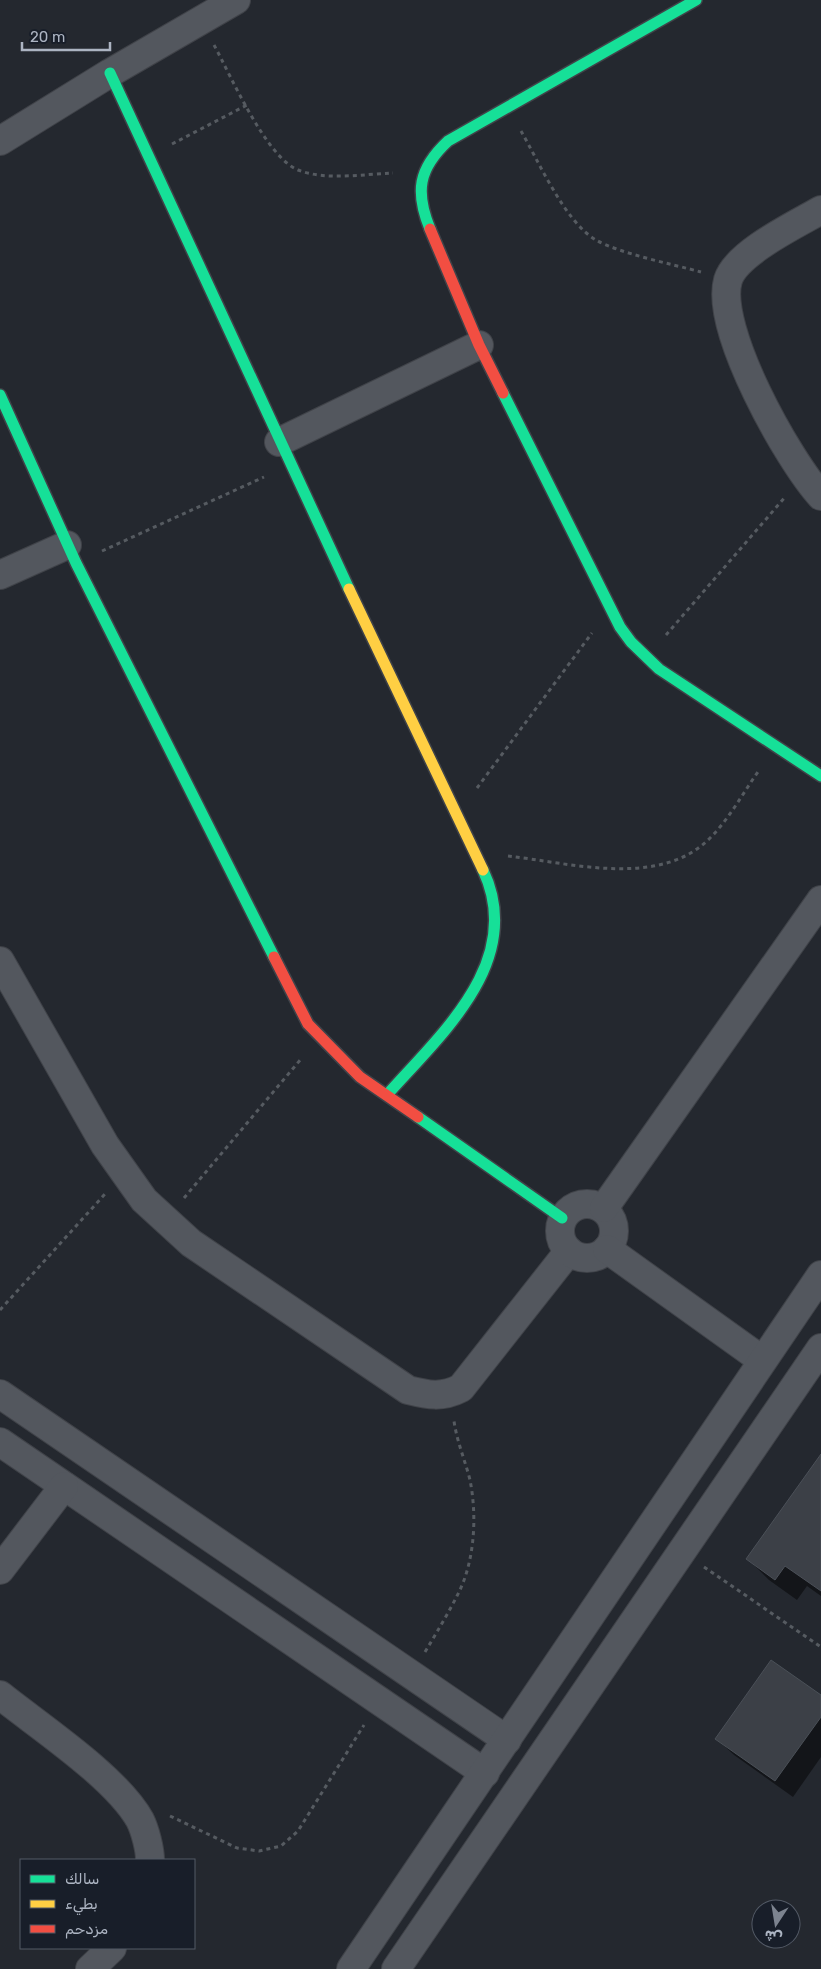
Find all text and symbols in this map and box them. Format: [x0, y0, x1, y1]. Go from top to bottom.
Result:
scale bar [22, 20, 110, 52]
text: 20 m [30, 28, 65, 46]
legend [20, 1859, 195, 1949]
text: سالك [65, 1870, 100, 1888]
text: بطيء [65, 1895, 98, 1916]
north arrow [751, 1899, 801, 1949]
text: مزدحم [65, 1920, 108, 1939]
text: ش [763, 1926, 784, 1946]

